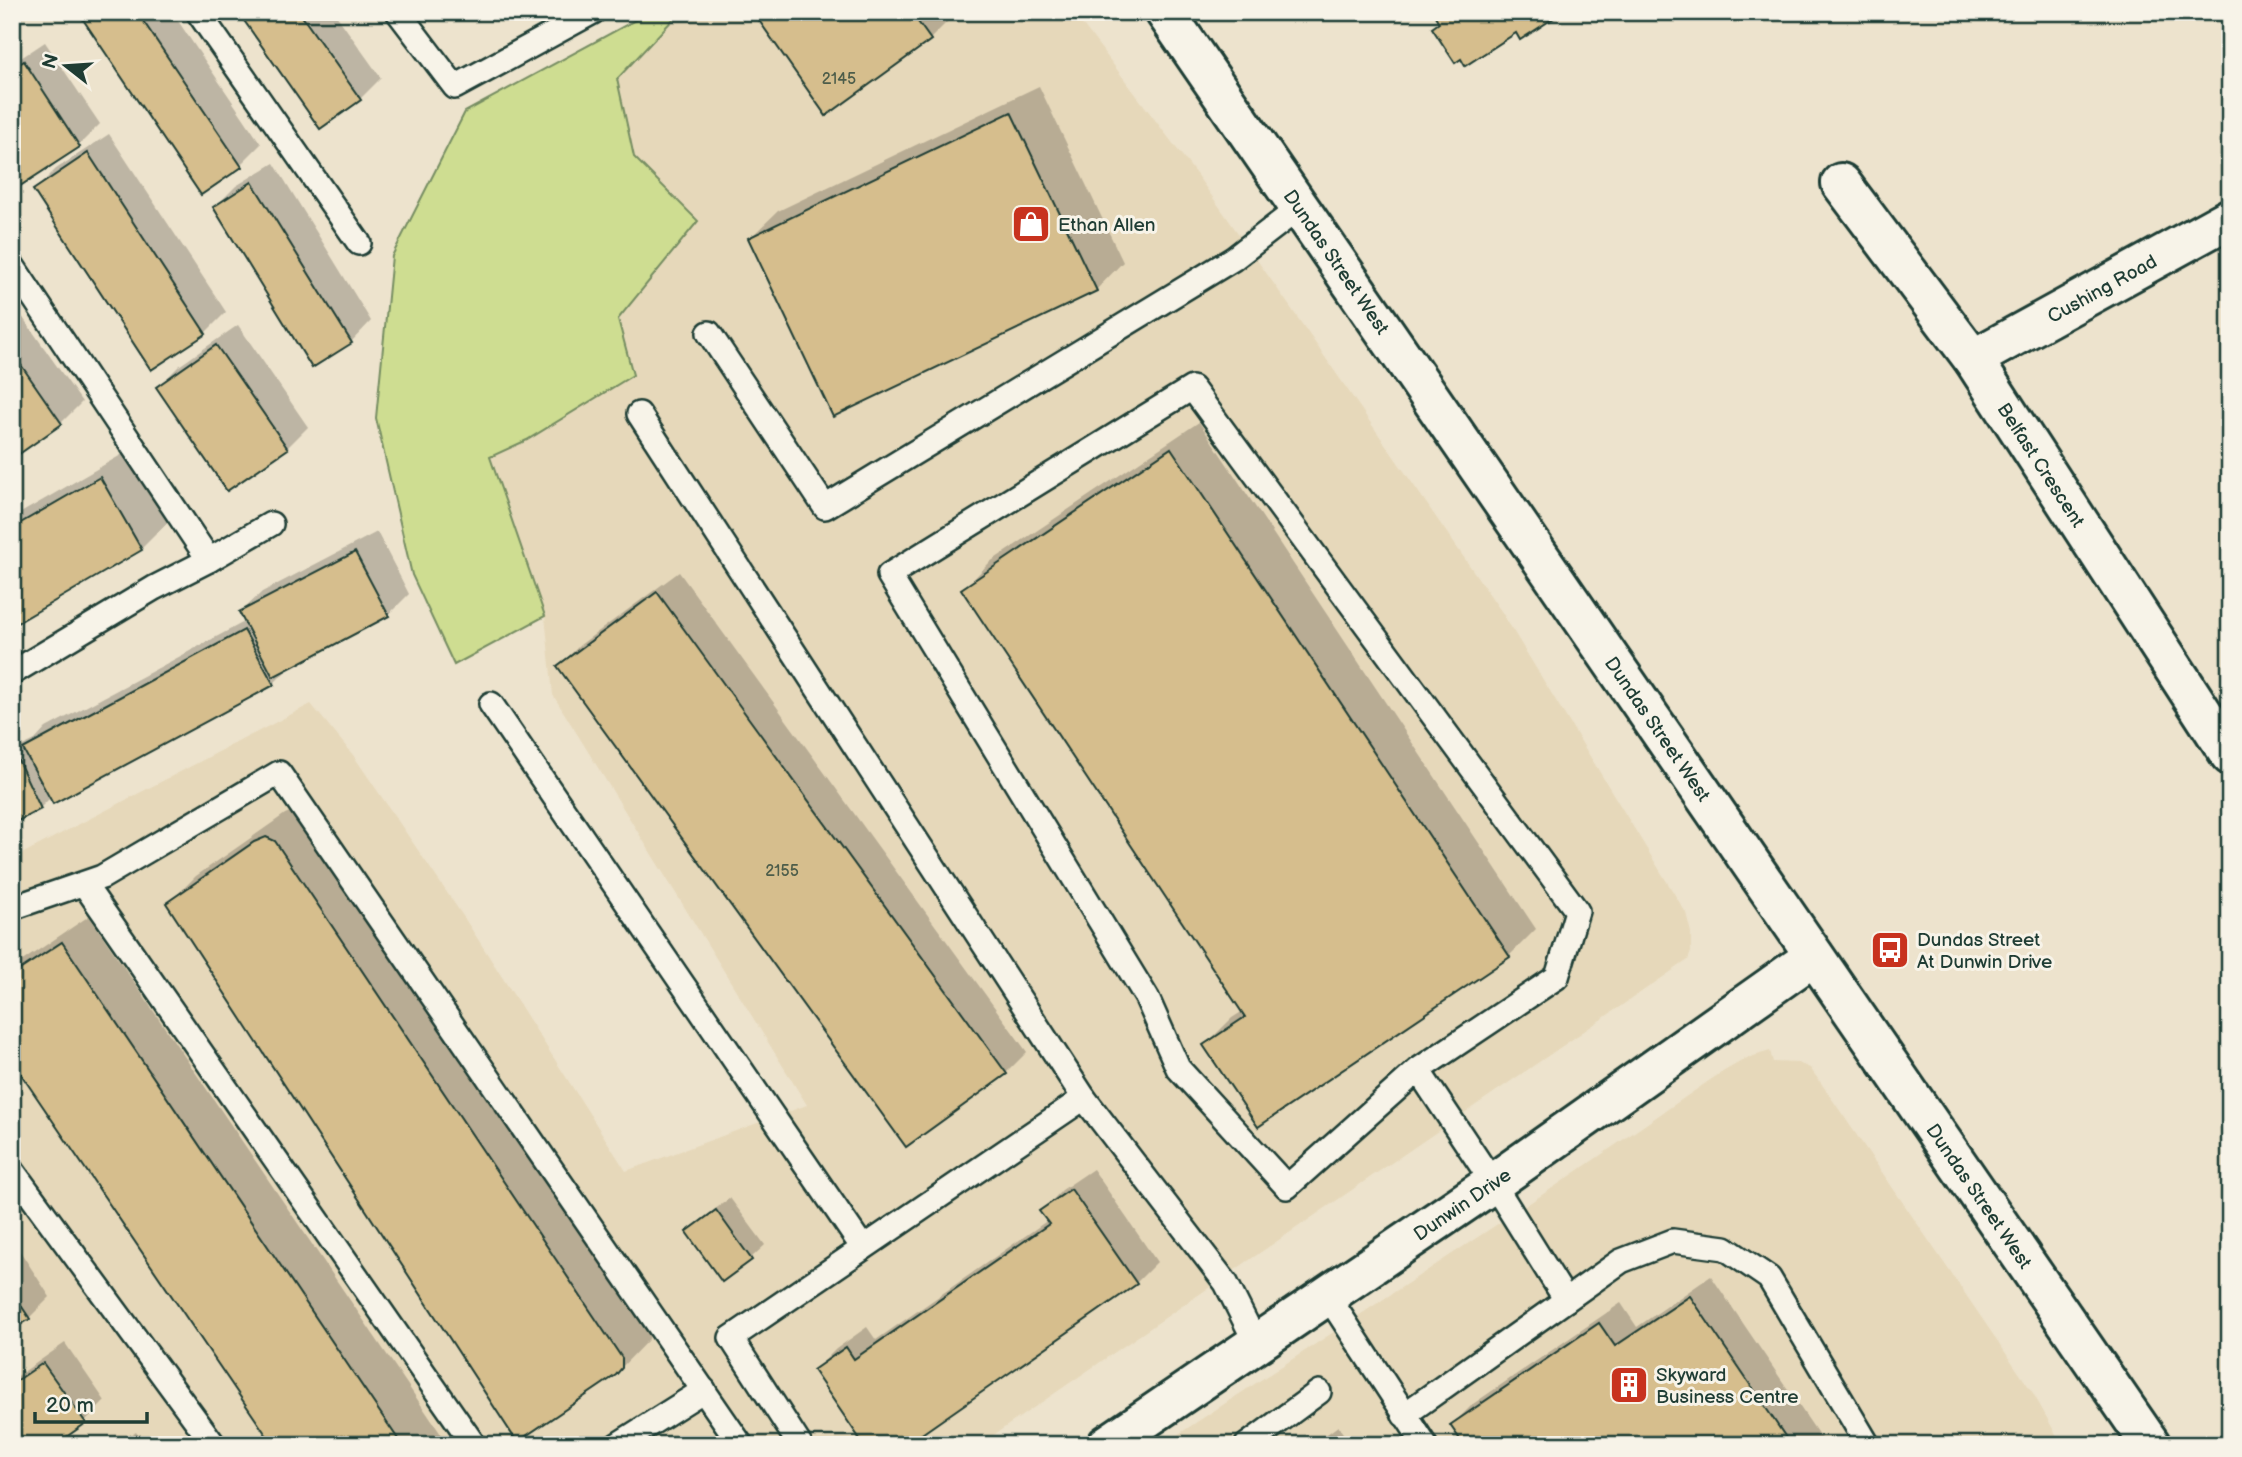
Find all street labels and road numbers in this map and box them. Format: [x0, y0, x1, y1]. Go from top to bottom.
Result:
street label: Dundas Street West [1278, 186, 1393, 339]
street label: Cushing Road [2044, 250, 2161, 329]
street label: Belfast Crescent [1992, 399, 2089, 532]
street label: Dundas Street West [1599, 653, 1715, 806]
street label: Dundas Street West [1921, 1120, 2036, 1274]
street label: Dunwin Drive [1410, 1164, 1516, 1247]

